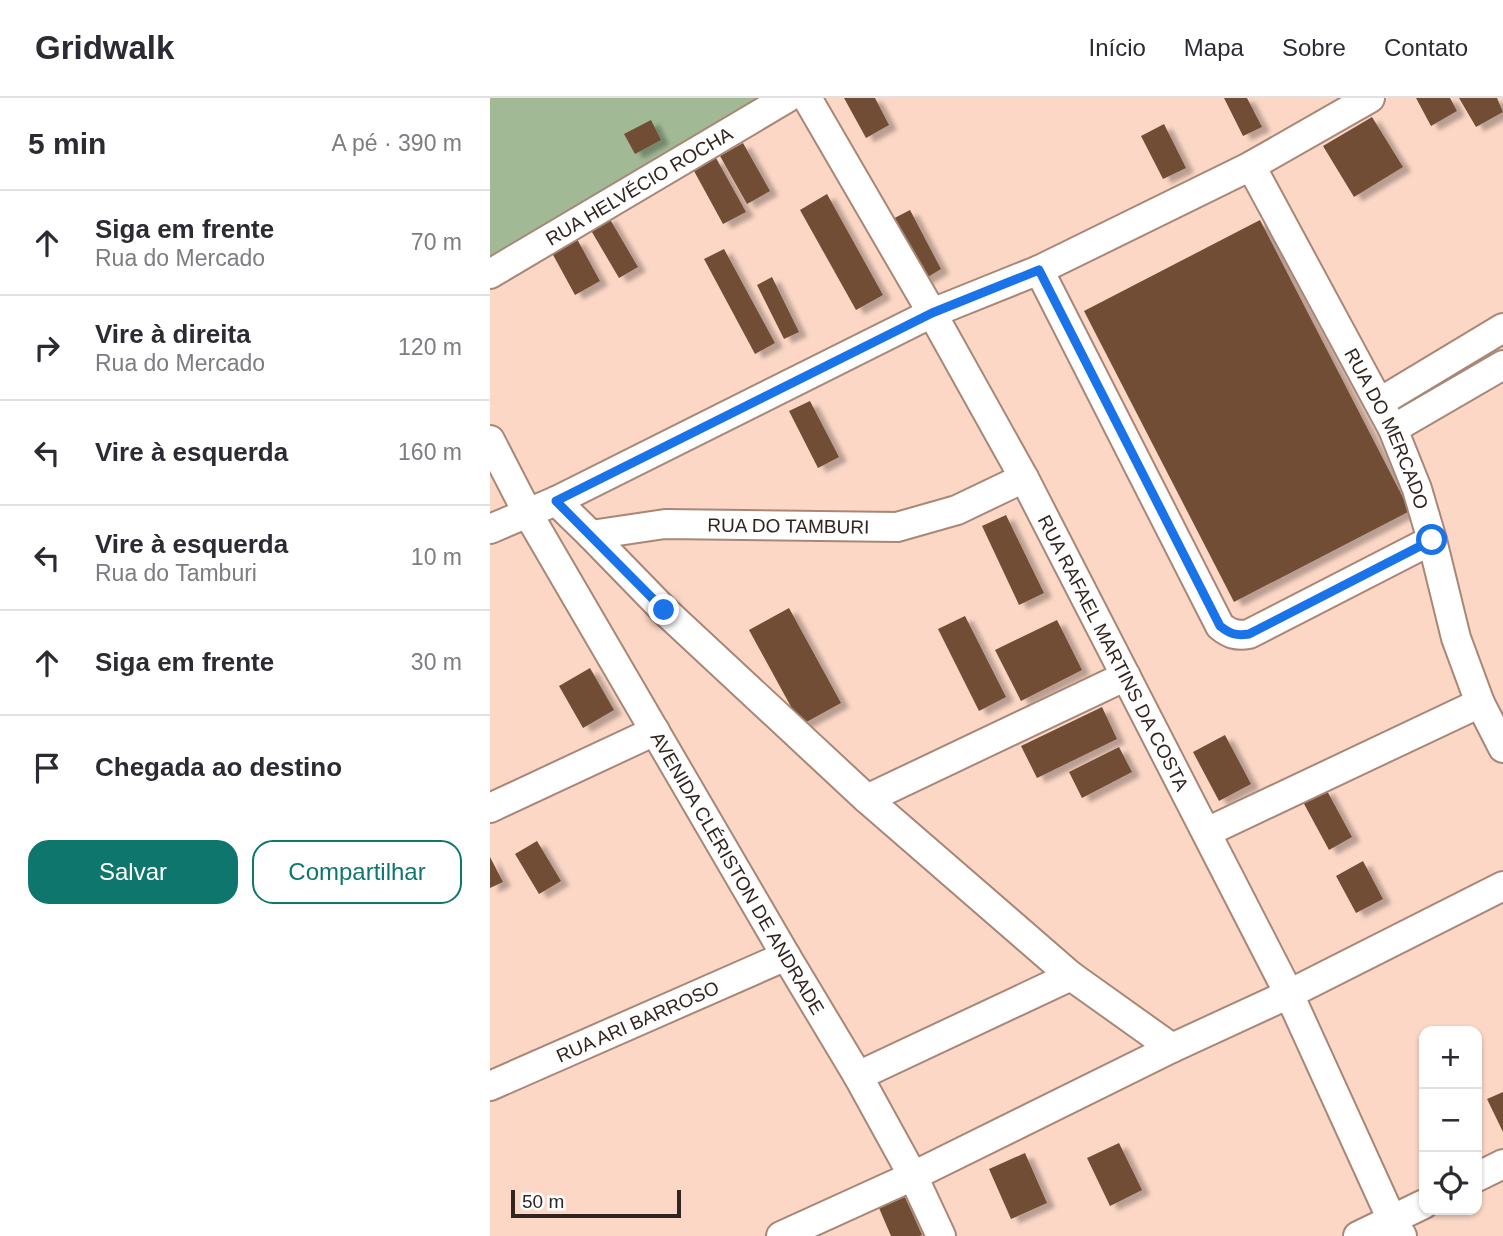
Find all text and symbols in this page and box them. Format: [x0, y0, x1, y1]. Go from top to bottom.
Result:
text: Gridwalk [35, 29, 174, 66]
text: Início [1088, 34, 1146, 61]
text: Mapa [1184, 34, 1244, 61]
text: Sobre [1282, 34, 1346, 61]
text: Contato [1384, 34, 1468, 61]
street label: RUA HELVÉCIO ROCHA [542, 123, 736, 250]
text: 5 min [28, 127, 106, 160]
text: A pé · 390 m [332, 130, 462, 156]
text: Siga em frente [95, 214, 274, 244]
icon: ahead [28, 224, 66, 262]
text: 70 m [411, 229, 462, 255]
text: Rua do Mercado [95, 245, 265, 271]
text: Vire à direita [95, 319, 251, 349]
icon: right [28, 329, 66, 367]
text: 120 m [398, 334, 462, 360]
street label: RUA DO MERCADO [1340, 345, 1432, 511]
text: Rua do Mercado [95, 350, 265, 376]
icon: left [28, 434, 66, 472]
text: Vire à esquerda [95, 437, 288, 467]
text: 160 m [398, 439, 462, 465]
street label: RUA RAFAEL MARTINS DA COSTA [1034, 512, 1193, 795]
street label: RUA DO TAMBURI [707, 515, 869, 538]
route start [1416, 524, 1447, 555]
text: Vire à esquerda [95, 529, 288, 559]
icon: left [28, 539, 66, 577]
text: 10 m [411, 544, 462, 570]
text: Rua do Tamburi [95, 560, 257, 586]
route end [648, 594, 679, 625]
icon: ahead [28, 644, 66, 682]
text: Siga em frente [95, 647, 274, 677]
text: 30 m [411, 649, 462, 675]
street label: AVENIDA CLÉRISTON DE ANDRADE [647, 728, 828, 1018]
icon: arrive [28, 749, 66, 787]
text: Chegada ao destino [95, 752, 342, 782]
button: Salvar [28, 840, 238, 904]
button: Compartilhar [252, 840, 462, 904]
street label: RUA ARI BARROSO [553, 977, 722, 1067]
map controls [1419, 1026, 1482, 1215]
button: + [1419, 1026, 1482, 1089]
button: − [1419, 1089, 1482, 1152]
button: locate [1419, 1152, 1482, 1215]
scale bar [511, 1187, 681, 1219]
text: 50 m [522, 1191, 564, 1212]

